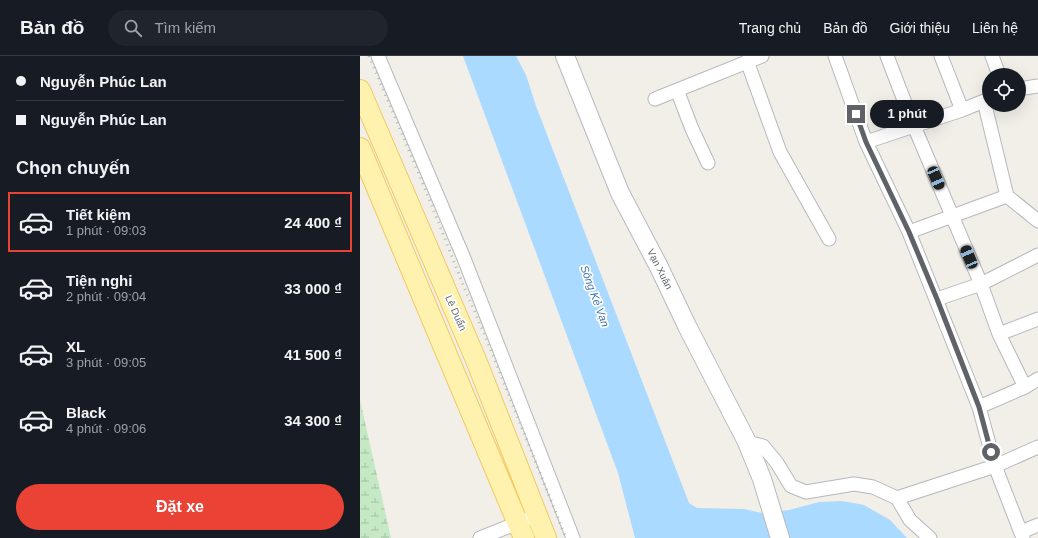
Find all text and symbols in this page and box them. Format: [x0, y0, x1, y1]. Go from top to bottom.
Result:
search box [108, 10, 388, 46]
text: Bản đồ [20, 17, 84, 38]
icon: search [122, 17, 144, 39]
text: Tìm kiếm [154, 19, 216, 36]
text: Trang chủ [739, 20, 801, 36]
text: Bản đồ [823, 20, 868, 36]
text: Giới thiệu [890, 20, 950, 36]
text: Liên hệ [972, 20, 1018, 36]
map controls [982, 68, 1026, 112]
button: locate [982, 68, 1026, 112]
text: Nguyễn Phúc Lan [40, 73, 167, 90]
callout: 1 phút [870, 100, 944, 128]
route end [847, 105, 865, 123]
text: 1 phút [888, 106, 927, 121]
text: Nguyễn Phúc Lan [40, 111, 167, 128]
text: Chọn chuyến [16, 158, 130, 178]
car [926, 165, 946, 191]
icon: car [18, 204, 54, 240]
text: Tiết kiệm [66, 206, 131, 223]
text: 24 400 ₫ [284, 214, 342, 231]
text: 1 phút · 09:03 [66, 223, 146, 238]
car [959, 244, 979, 270]
street label: Vạn Xuân [645, 247, 675, 291]
water label: Sông Kẻ Vạn [578, 263, 612, 329]
icon: car [18, 270, 54, 306]
text: Tiện nghi [66, 272, 132, 289]
text: 33 000 ₫ [284, 280, 342, 297]
text: 2 phút · 09:04 [66, 289, 146, 304]
street label: Lê Duẩn [443, 293, 469, 333]
icon: car [18, 336, 54, 372]
text: XL [66, 338, 85, 355]
text: 41 500 ₫ [284, 346, 342, 363]
text: 3 phút · 09:05 [66, 355, 146, 370]
icon: car [18, 402, 54, 438]
text: Black [66, 404, 106, 421]
text: 34 300 ₫ [284, 412, 342, 429]
text: 4 phút · 09:06 [66, 421, 146, 436]
route start [982, 443, 1000, 461]
button: Đặt xe [16, 484, 344, 530]

